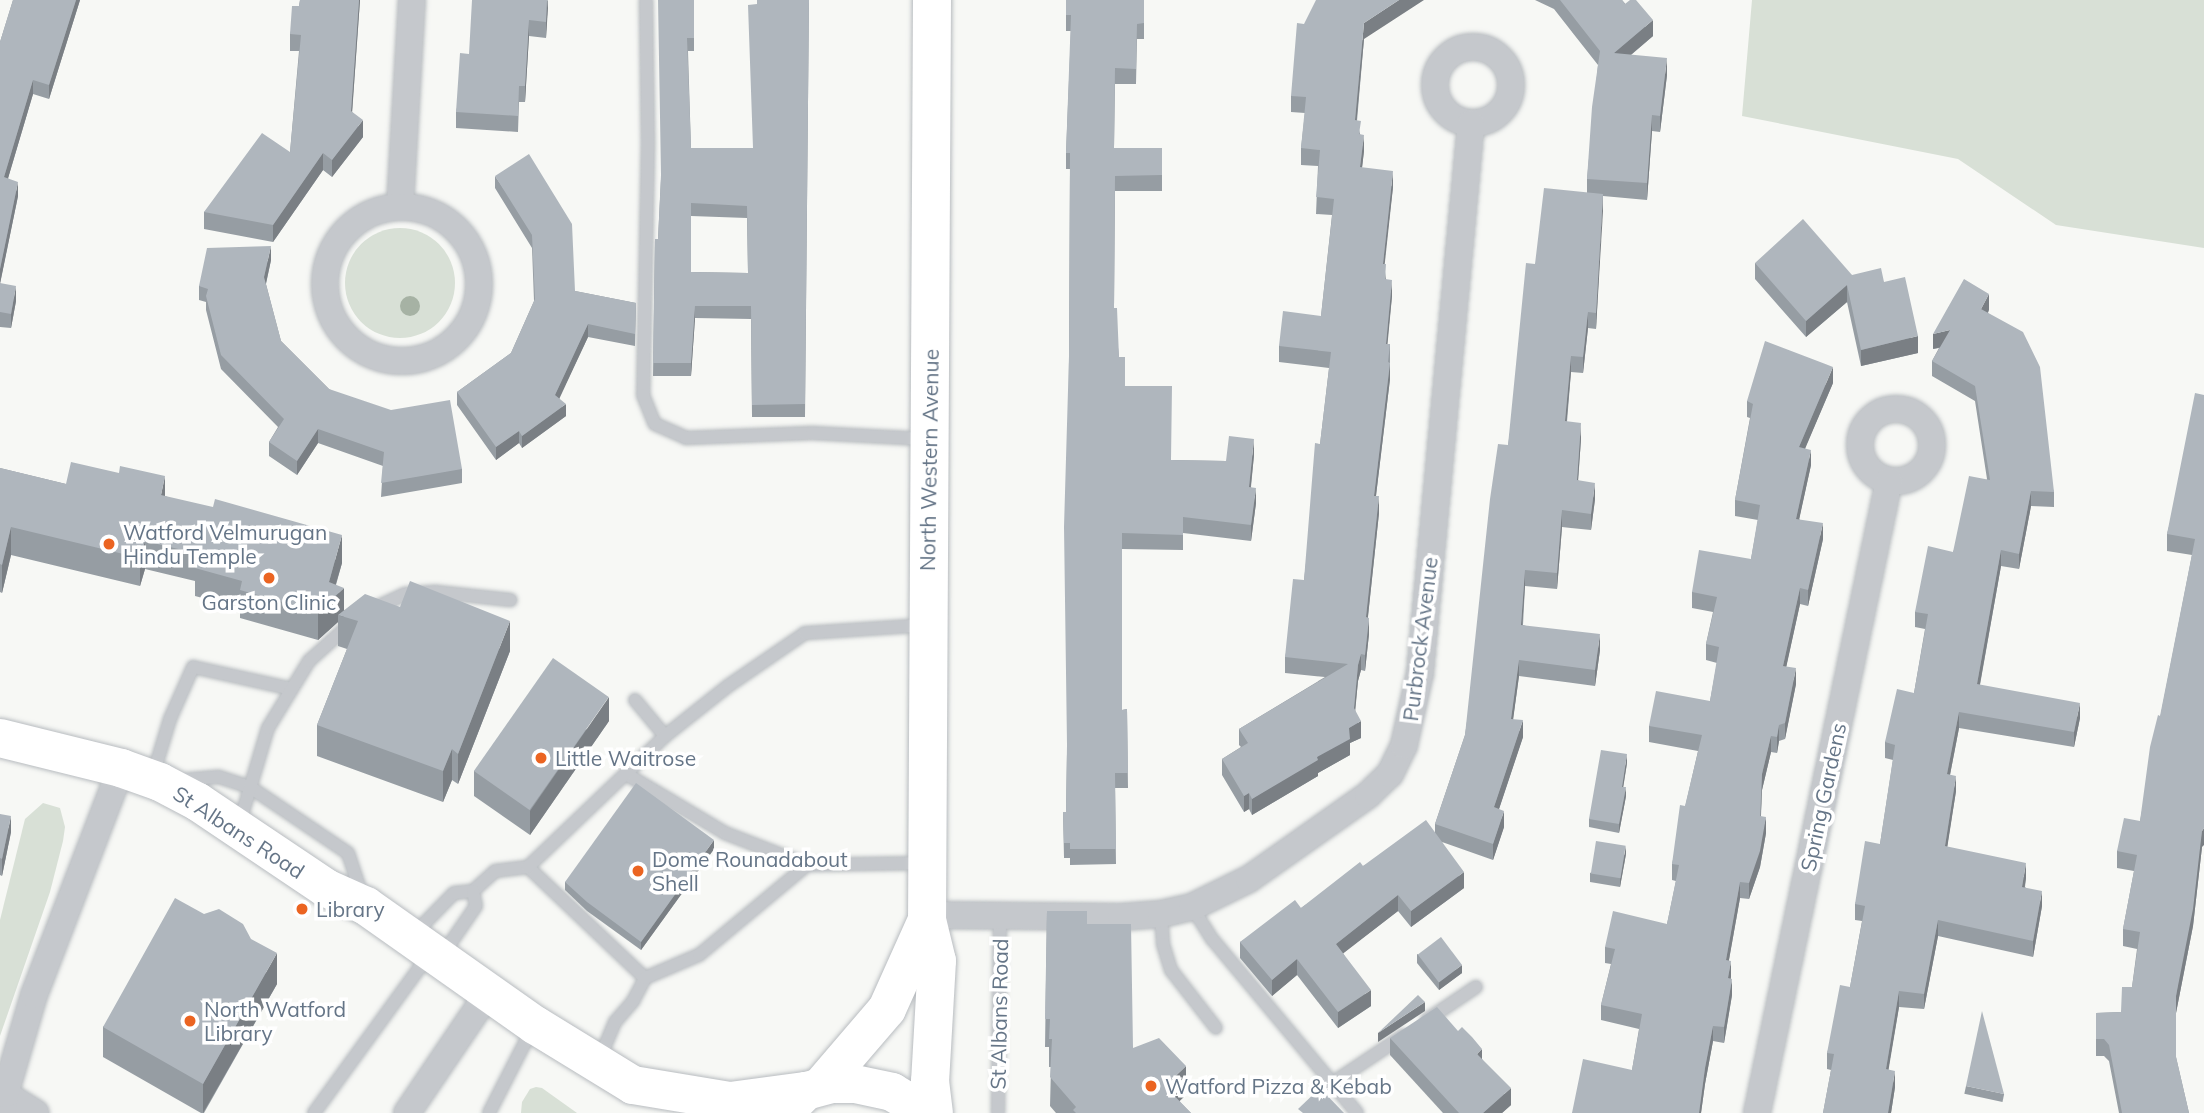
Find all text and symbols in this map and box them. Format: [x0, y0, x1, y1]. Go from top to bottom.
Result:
street label: North Western Avenue [914, 349, 944, 571]
place label: Watford Velmurugan Hindu Temple [123, 519, 327, 569]
marker: Watford Velmurugan Hindu Temple [101, 536, 117, 552]
street label: Purbrock Avenue [1397, 555, 1443, 723]
marker: Garston Clinic [261, 570, 277, 586]
place label: Garston Clinic [202, 589, 336, 615]
street label: Spring Gardens [1795, 721, 1851, 873]
place label: Little Waitrose [555, 745, 696, 771]
marker: Little Waitrose [533, 750, 549, 766]
street label: St Albans Road [169, 780, 309, 884]
place label: Dome Rounadabout Shell [652, 846, 848, 896]
marker: Dome Rounadabout Shell [630, 863, 646, 879]
place label: Library [316, 896, 385, 922]
marker: Library [294, 901, 310, 917]
street label: St Albans Road [985, 938, 1013, 1090]
place label: North Watford Library [204, 996, 346, 1046]
marker: North Watford Library [182, 1013, 198, 1029]
place label: Watford Pizza & Kebab [1165, 1073, 1392, 1099]
marker: Watford Pizza & Kebab [1143, 1078, 1159, 1094]

